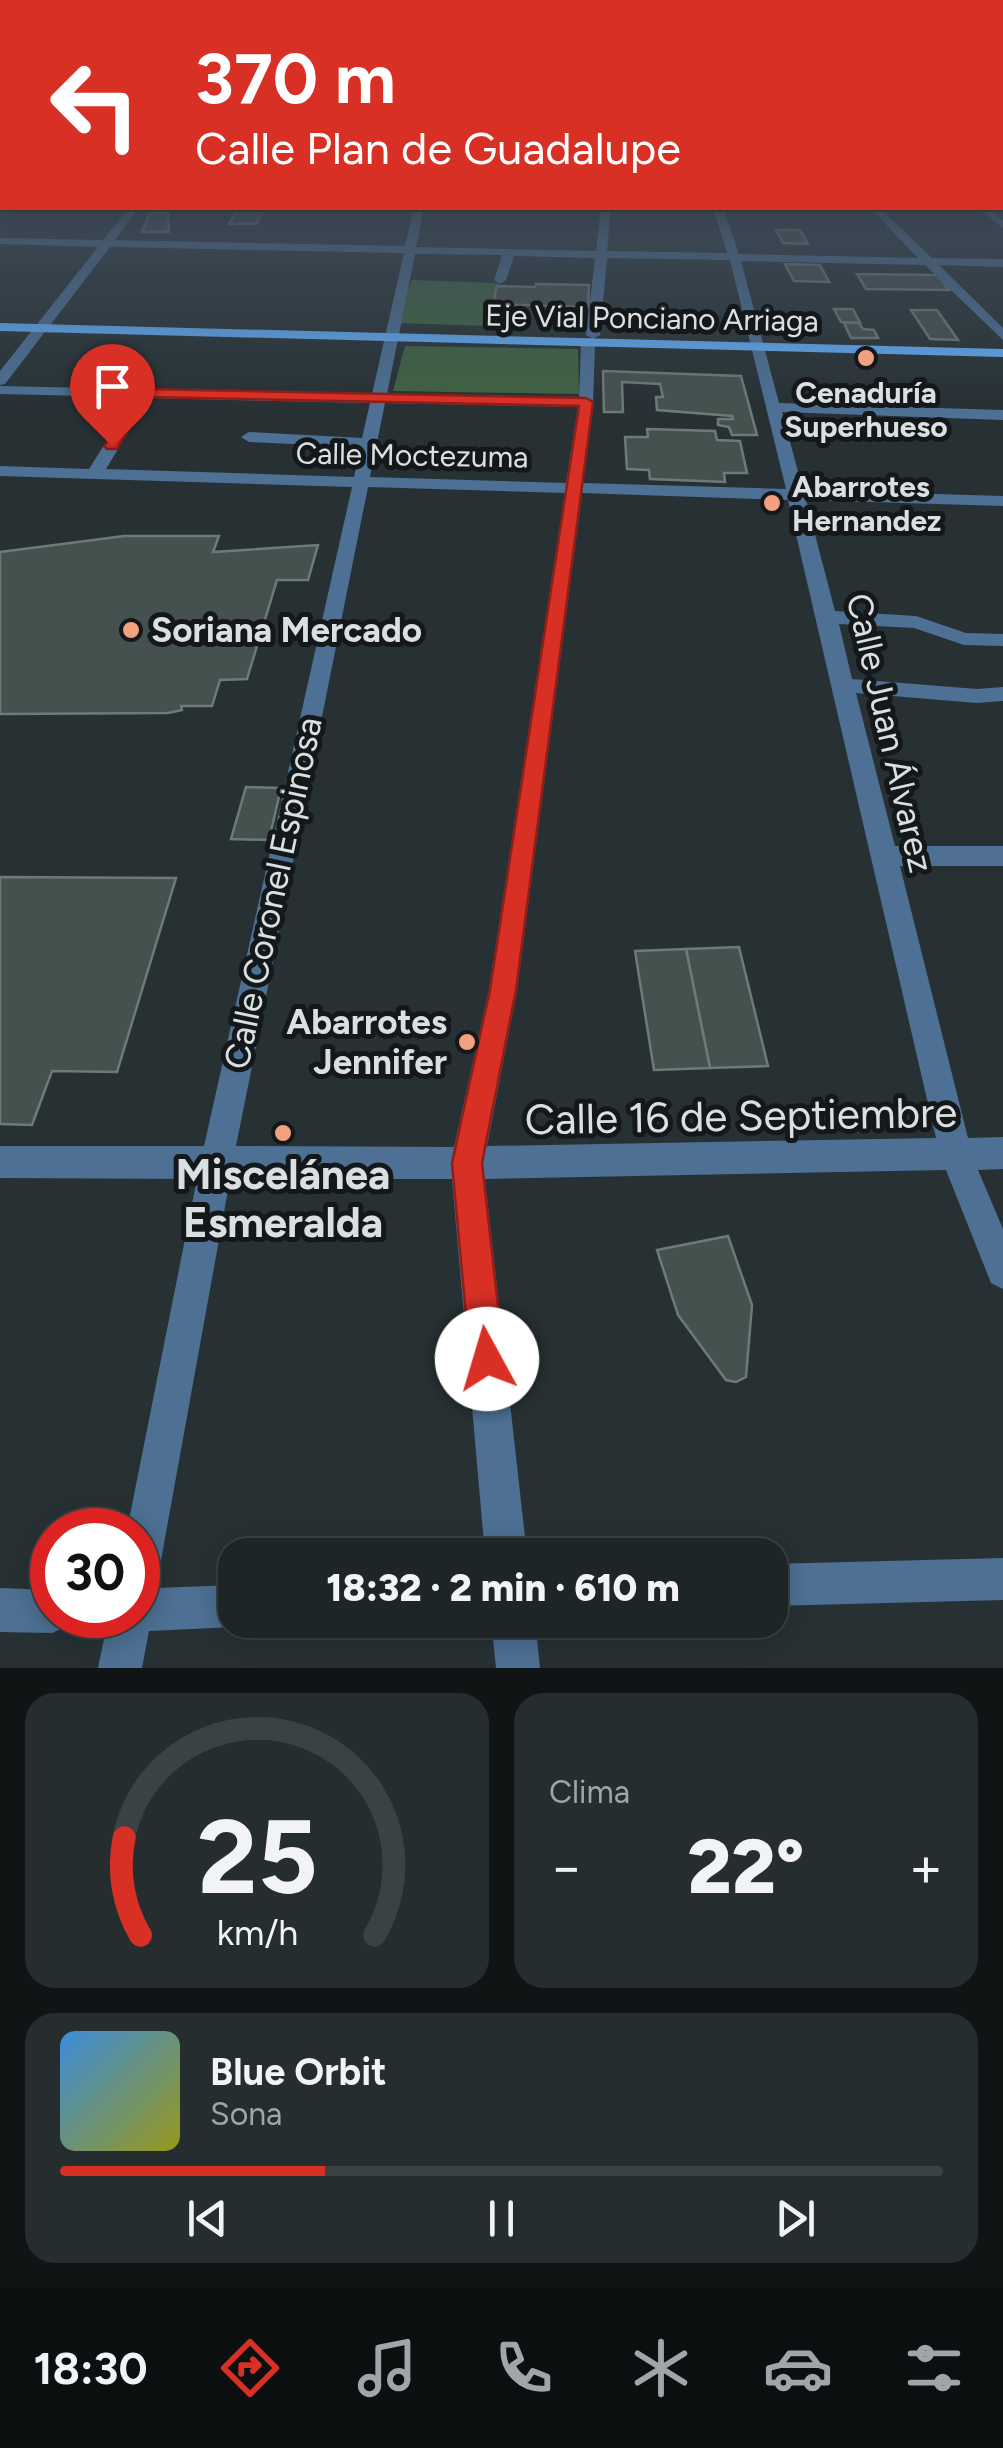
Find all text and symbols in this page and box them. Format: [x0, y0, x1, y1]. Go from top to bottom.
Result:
text: 370 m [195, 36, 396, 121]
icon: left [30, 40, 160, 170]
text: Calle Plan de Guadalupe [195, 121, 681, 175]
street label: Eje Vial Ponciano Arriaga [485, 297, 819, 339]
pin [70, 344, 155, 447]
marker: Cenaduría Superhueso [855, 347, 877, 369]
icon: arrive [85, 359, 140, 414]
place label: Cenaduría Superhueso [784, 374, 948, 445]
street label: Calle Moctezuma [295, 434, 529, 476]
place label: Abarrotes Hernandez [792, 468, 941, 539]
marker: Abarrotes Hernandez [761, 492, 783, 514]
street label: Calle Juan Álvarez [837, 589, 943, 877]
place label: Soriana Mercado [151, 609, 422, 651]
marker: Soriana Mercado [120, 619, 142, 641]
street label: Calle Coronel Espinosa [215, 713, 331, 1073]
place label: Abarrotes Jennifer [286, 1001, 447, 1083]
marker: Abarrotes Jennifer [456, 1031, 478, 1053]
street label: Calle 16 de Septiembre [524, 1087, 958, 1145]
marker: Miscelánea Esmeralda [272, 1122, 294, 1144]
place label: Miscelánea Esmeralda [176, 1149, 390, 1248]
position arrow [435, 1307, 539, 1411]
speed limit sign: 30 [30, 1508, 160, 1638]
text: 18:32 · 2 min · 610 m [326, 1565, 680, 1611]
text: Clima [549, 1773, 630, 1811]
text: 25 [197, 1794, 317, 1919]
text: 22° [688, 1822, 804, 1912]
text: − [549, 1834, 583, 1900]
text: + [909, 1834, 943, 1900]
text: km/h [216, 1911, 298, 1954]
text: Blue Orbit [210, 2049, 386, 2095]
text: Sona [210, 2095, 282, 2133]
icon: previous [180, 2191, 235, 2246]
icon: pause [474, 2191, 529, 2246]
icon: next [768, 2191, 823, 2246]
icon: directions [215, 2333, 285, 2403]
icon: music [352, 2333, 422, 2403]
icon: phone [489, 2333, 559, 2403]
icon: climate [626, 2333, 696, 2403]
icon: car [763, 2333, 833, 2403]
icon: filters [899, 2333, 969, 2403]
text: 18:30 [33, 2341, 148, 2395]

